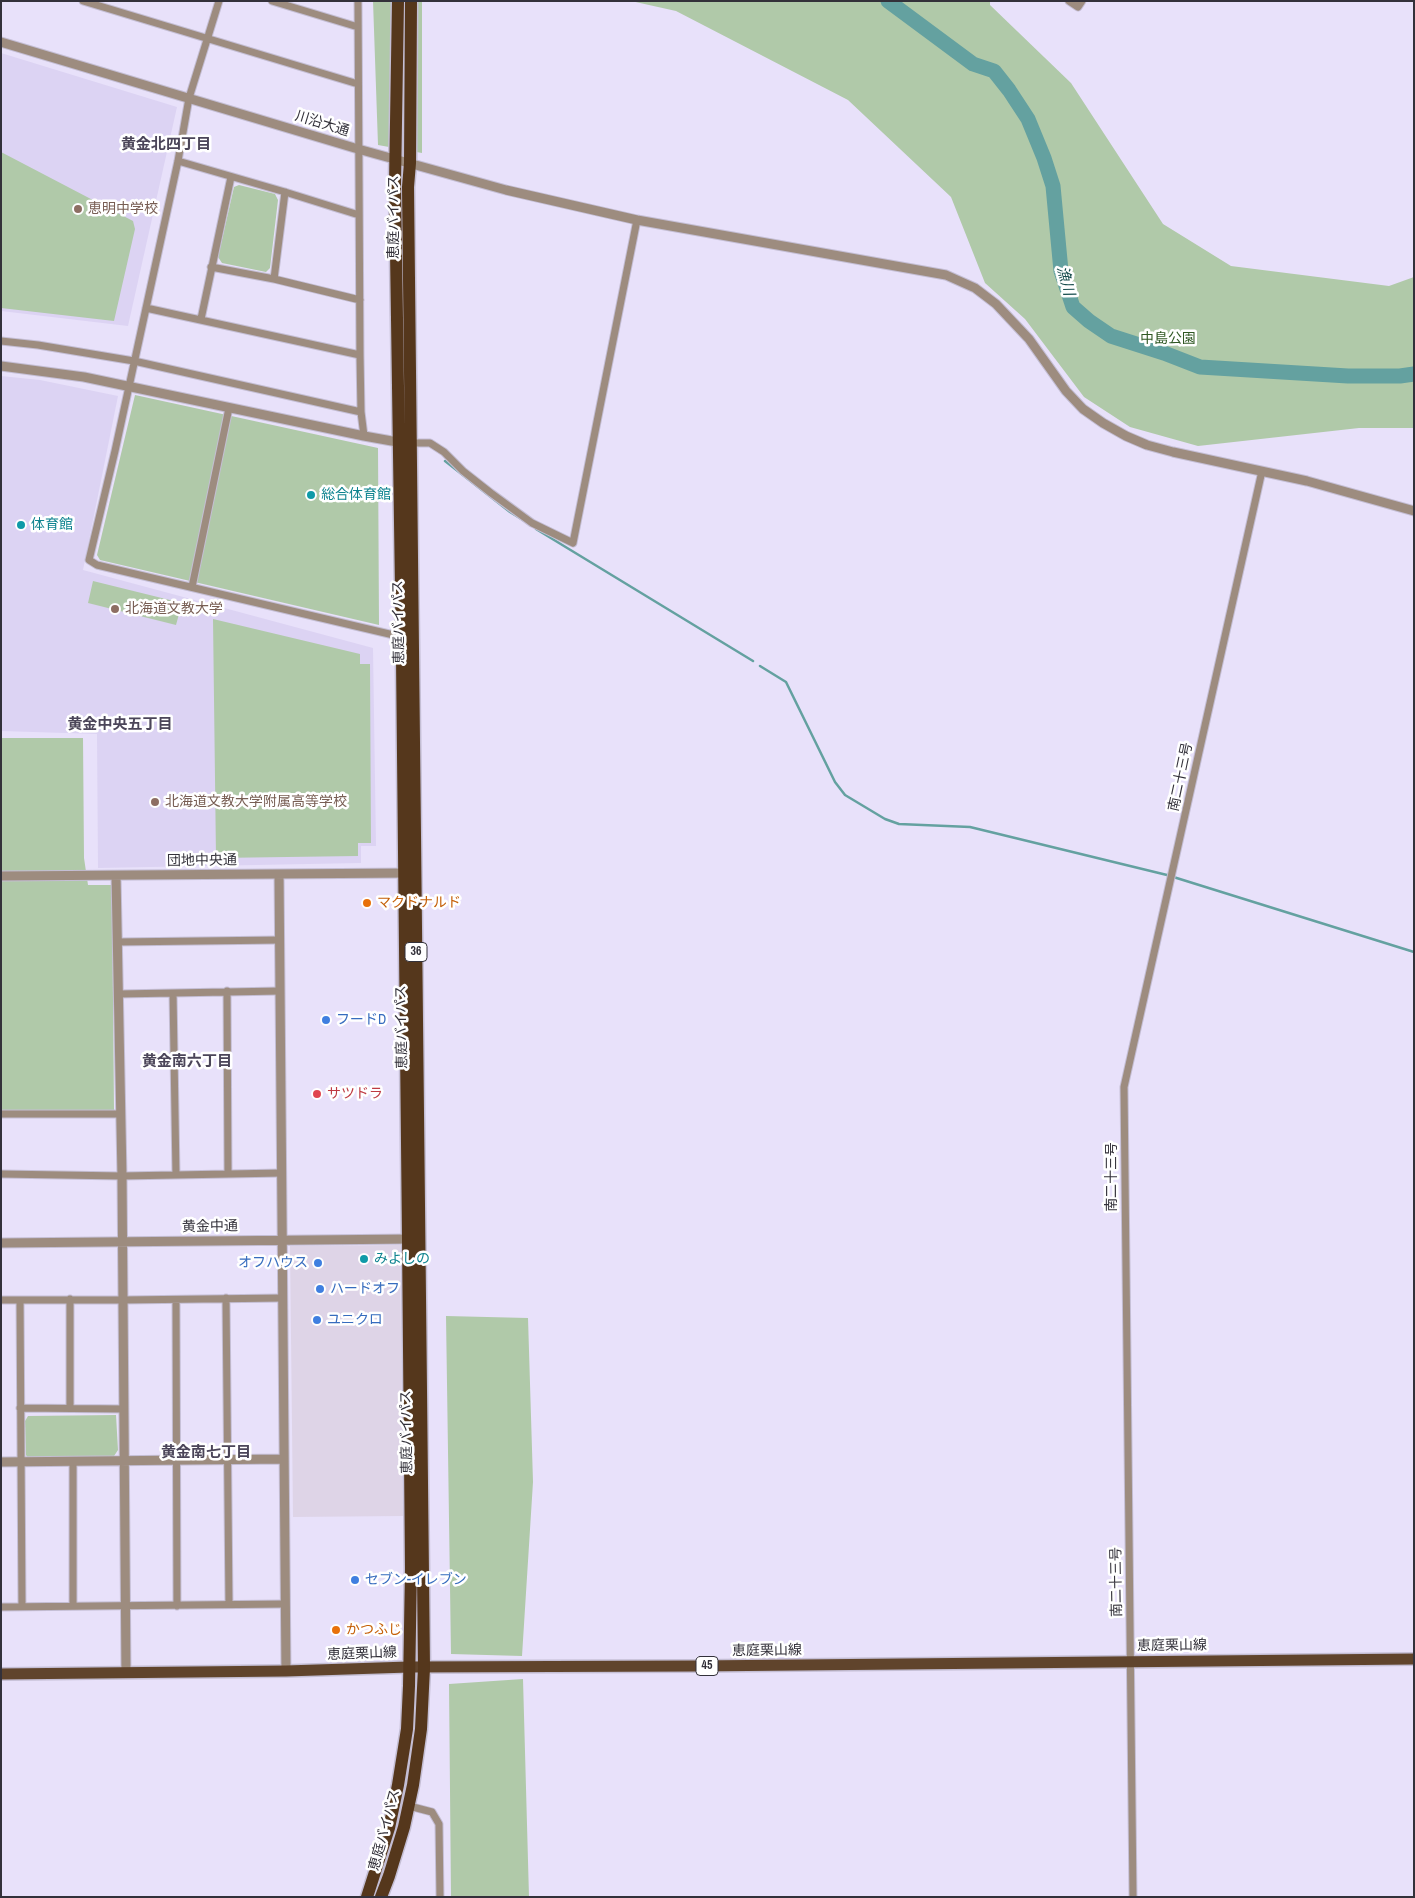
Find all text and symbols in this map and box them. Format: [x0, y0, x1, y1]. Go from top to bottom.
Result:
street label: 川沿大通 [293, 108, 351, 140]
district label: 黄金北四丁目 [121, 136, 211, 154]
street label: 恵庭バイパス [386, 175, 402, 259]
place label: 恵明中学校 [88, 201, 158, 217]
marker: 恵明中学校 [72, 203, 84, 215]
water label: 漁川 [1052, 264, 1078, 298]
park label: 中島公園 [1140, 331, 1196, 347]
place label: 総合体育館 [321, 487, 391, 503]
marker: 総合体育館 [305, 489, 317, 501]
place label: 体育館 [31, 517, 73, 533]
marker: 体育館 [15, 519, 27, 531]
street label: 恵庭バイパス [390, 580, 408, 664]
place label: 北海道文教大学 [125, 601, 223, 617]
marker: 北海道文教大学 [109, 603, 121, 615]
district label: 黄金中央五丁目 [68, 716, 172, 734]
street label: 南二十三号 [1166, 741, 1196, 813]
place label: 北海道文教大学附属高等学校 [165, 794, 347, 810]
marker: 北海道文教大学附属高等学校 [149, 796, 161, 808]
street label: 団地中央通 [167, 852, 237, 870]
place label: マクドナルド [377, 895, 461, 911]
marker: マクドナルド [361, 897, 373, 909]
road number: 36 [405, 942, 427, 962]
street label: 恵庭バイパス [393, 985, 411, 1069]
place label: フードD [336, 1012, 386, 1028]
marker: フードD [320, 1014, 332, 1026]
district label: 黄金南六丁目 [142, 1053, 232, 1071]
place label: サツドラ [327, 1086, 383, 1102]
marker: サツドラ [311, 1088, 323, 1100]
street label: 南二十三号 [1104, 1142, 1120, 1212]
street label: 黄金中通 [182, 1218, 238, 1236]
place label: みよしの [374, 1251, 430, 1267]
marker: みよしの [358, 1253, 370, 1265]
place label: オフハウス [238, 1255, 308, 1271]
marker: オフハウス [312, 1257, 324, 1269]
place label: ハードオフ [330, 1281, 400, 1297]
marker: ハードオフ [314, 1283, 326, 1295]
place label: ユニクロ [327, 1312, 383, 1328]
marker: ユニクロ [311, 1314, 323, 1326]
street label: 恵庭バイパス [398, 1390, 416, 1474]
district label: 黄金南七丁目 [161, 1444, 251, 1462]
street label: 南二十三号 [1108, 1547, 1126, 1617]
place label: セブン-イレブン [365, 1572, 467, 1588]
marker: セブン-イレブン [349, 1574, 361, 1586]
place label: かつふじ [346, 1622, 402, 1638]
marker: かつふじ [330, 1624, 342, 1636]
street label: 恵庭栗山線 [1137, 1637, 1207, 1655]
street label: 恵庭栗山線 [732, 1642, 802, 1660]
street label: 恵庭栗山線 [327, 1644, 397, 1664]
road number: 45 [696, 1656, 718, 1675]
street label: 恵庭バイパス [366, 1787, 404, 1873]

